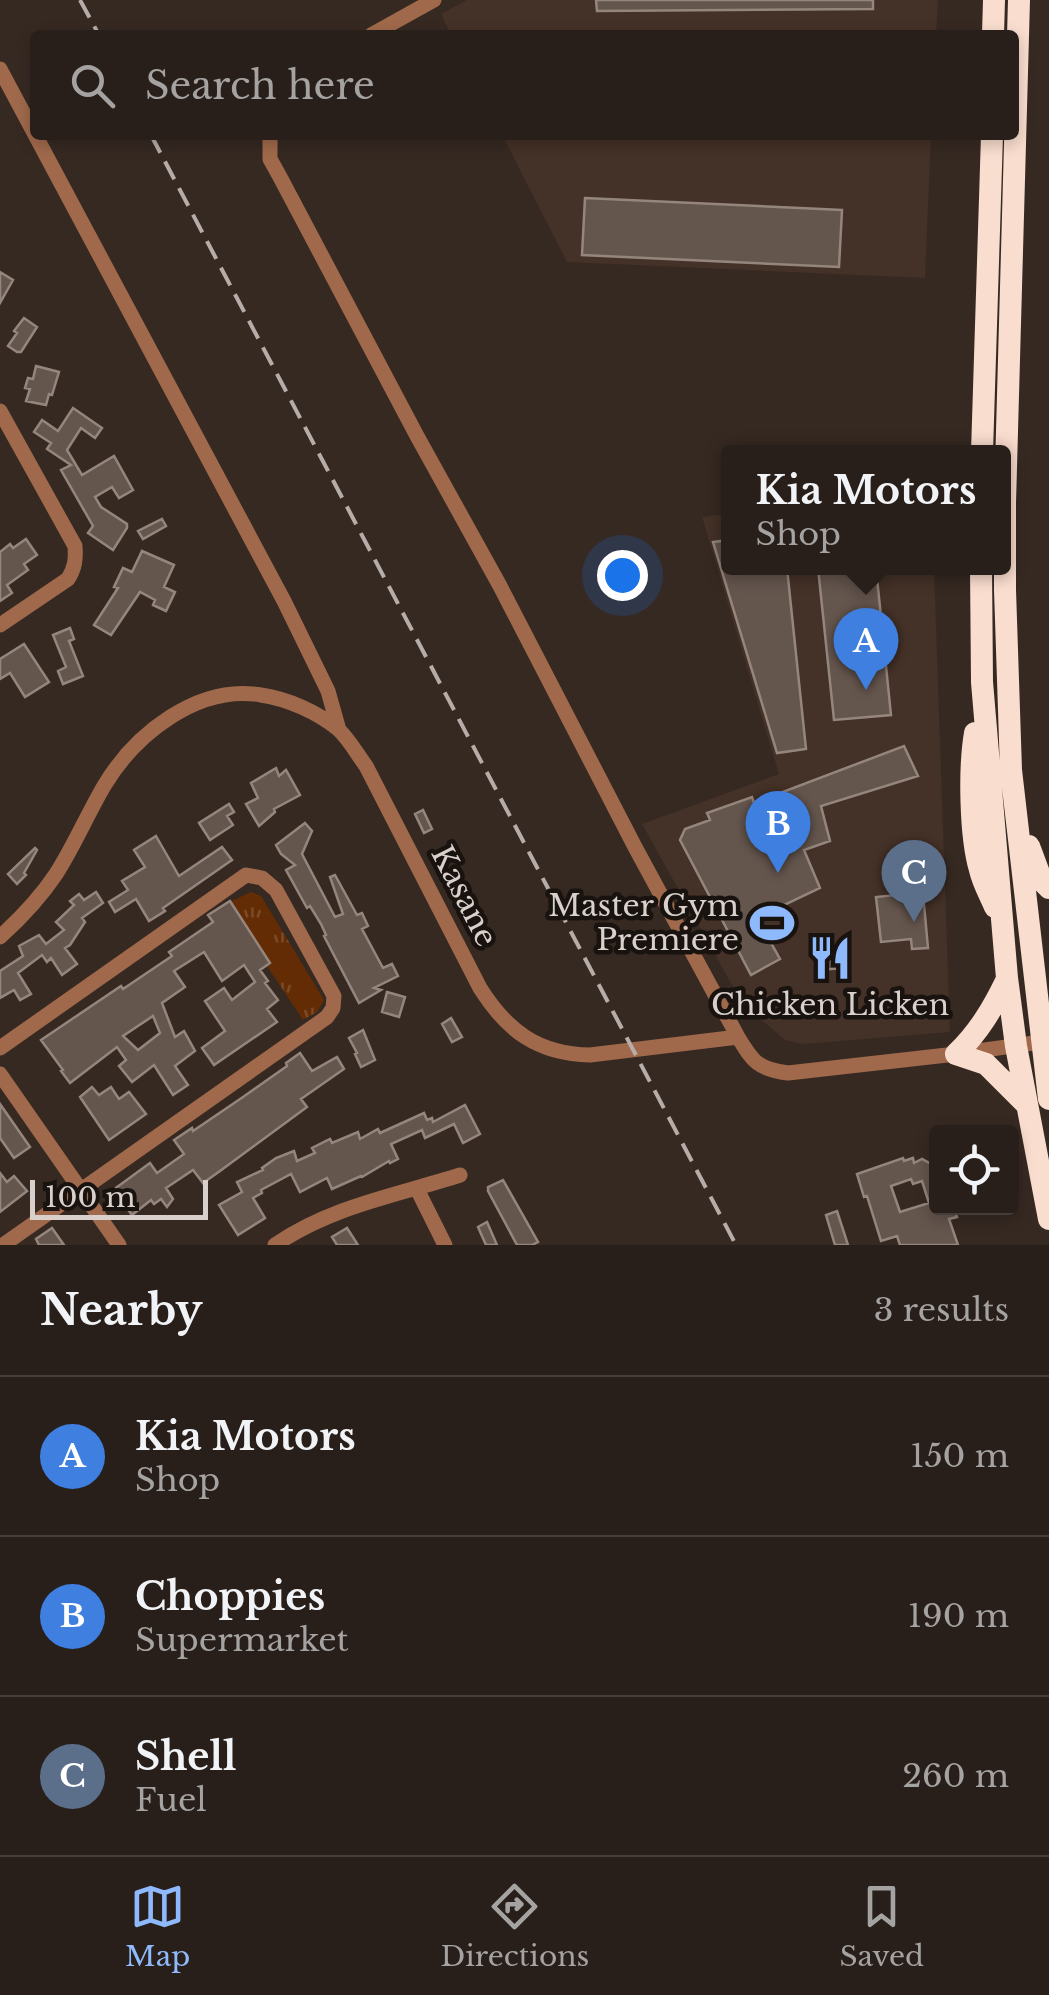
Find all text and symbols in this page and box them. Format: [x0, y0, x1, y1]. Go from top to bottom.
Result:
search box [30, 30, 1019, 140]
icon: search [65, 58, 120, 113]
text: Search here [145, 62, 375, 109]
popup [721, 445, 1011, 575]
text: Kia Motors [756, 467, 976, 514]
text: Shop [756, 514, 841, 554]
your location [597, 550, 648, 601]
pin: A [834, 608, 898, 690]
pin: B [746, 790, 810, 873]
street label: Kasane [423, 839, 505, 952]
pin: C [882, 840, 946, 922]
place label: Master Gym Premiere [548, 887, 739, 958]
sports icon: Master Gym Premiere [748, 899, 796, 947]
restaurant icon: Chicken Licken [806, 934, 854, 982]
place label: Chicken Licken [711, 986, 949, 1023]
map controls [929, 1125, 1019, 1215]
button: locate [929, 1125, 1019, 1215]
scale bar [30, 1175, 208, 1220]
text: 100 m [45, 1180, 136, 1215]
text: Nearby [40, 1284, 203, 1336]
text: 3 results [874, 1290, 1009, 1330]
text: Kia Motors [135, 1413, 356, 1460]
text: A [60, 1436, 85, 1476]
text: 150 m [910, 1436, 1009, 1476]
text: Shop [135, 1460, 220, 1500]
text: Choppies [135, 1573, 325, 1620]
text: B [60, 1596, 85, 1636]
text: 190 m [908, 1596, 1009, 1636]
text: Supermarket [135, 1620, 349, 1660]
text: Shell [135, 1733, 237, 1780]
text: C [59, 1756, 86, 1796]
text: 260 m [902, 1756, 1009, 1796]
text: Fuel [135, 1780, 207, 1820]
tab: Map [125, 1879, 190, 1974]
tab: Directions [440, 1879, 589, 1974]
tab: Saved [839, 1879, 924, 1974]

